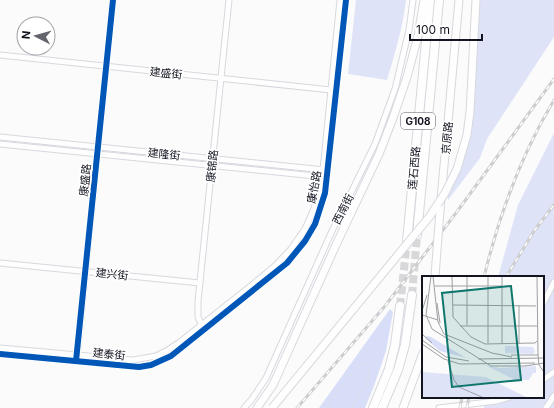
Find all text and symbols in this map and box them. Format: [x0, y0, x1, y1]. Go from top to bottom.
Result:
north arrow [16, 16, 56, 56]
scale bar [410, 16, 482, 42]
text: 100 m [416, 22, 450, 37]
text: N [19, 30, 33, 40]
street label: 建盛街 [149, 64, 183, 82]
road number: G108 [401, 113, 435, 129]
street label: 京原路 [439, 121, 455, 155]
street label: 建隆街 [147, 145, 181, 163]
street label: 莲石西路 [405, 145, 423, 191]
street label: 康锦路 [203, 149, 221, 183]
street label: 康盛路 [76, 163, 94, 197]
street label: 康怡路 [304, 169, 324, 205]
street label: 西南街 [329, 191, 357, 227]
street label: 建兴街 [95, 265, 129, 283]
inset map [422, 276, 544, 398]
street label: 建泰街 [92, 345, 126, 363]

